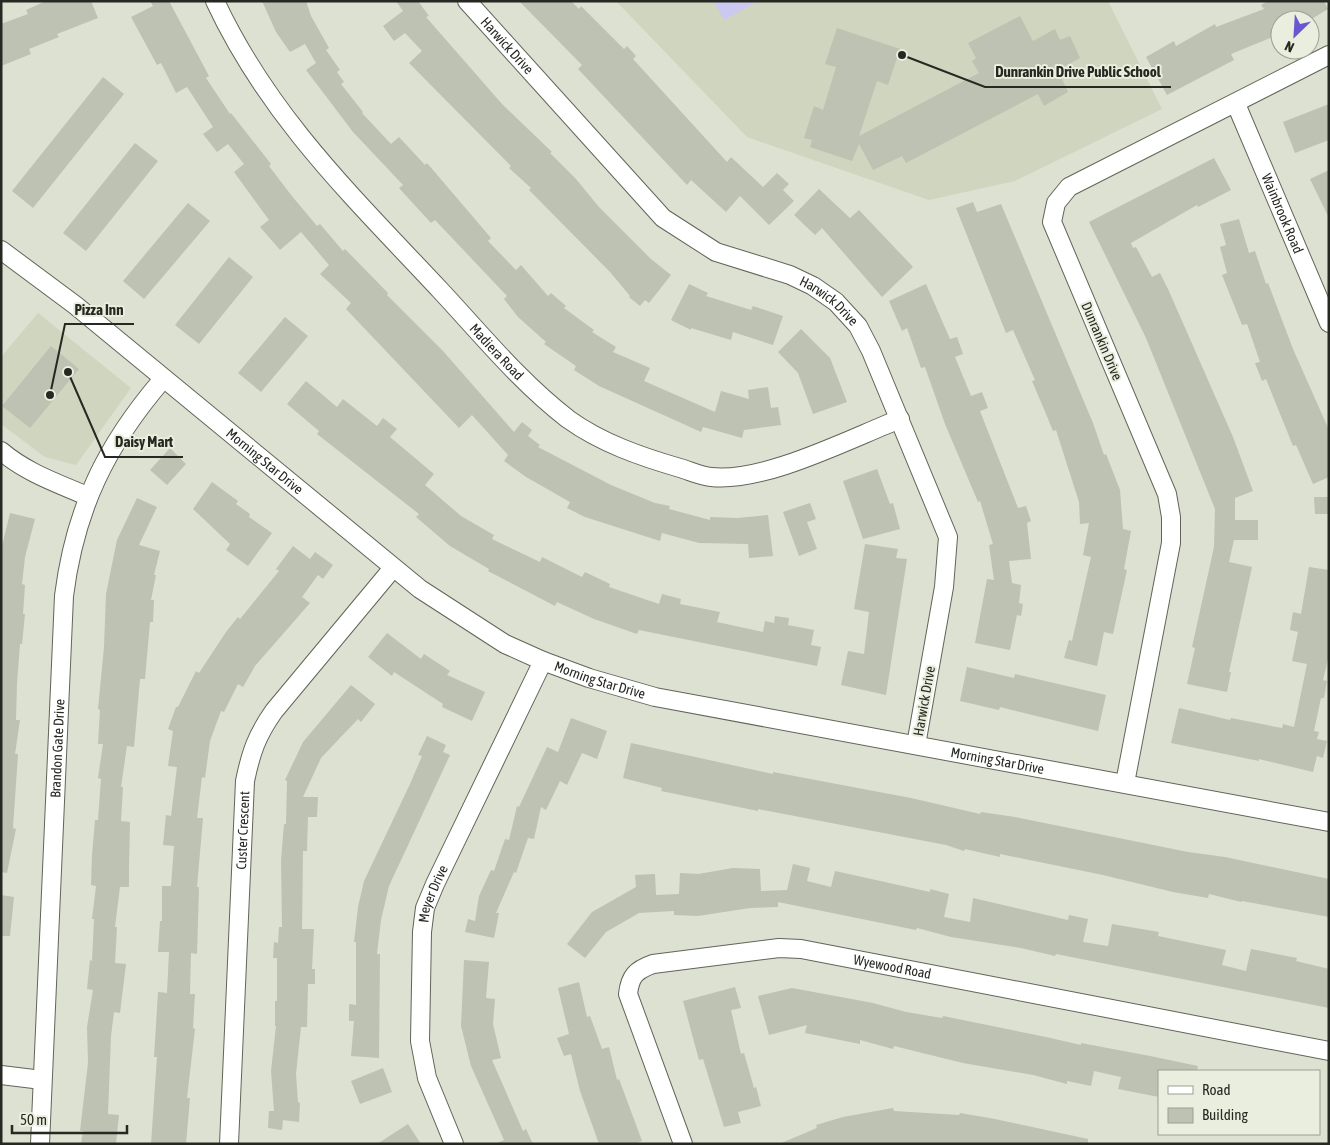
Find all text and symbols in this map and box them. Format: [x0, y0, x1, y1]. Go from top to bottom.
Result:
north arrow [1270, 10, 1320, 60]
street label: Harwick Drive [478, 14, 537, 77]
text: N [1282, 38, 1297, 56]
callout: Dunrankin Drive Public School [985, 57, 1171, 87]
text: Dunrankin Drive Public School [995, 63, 1162, 80]
street label: Wainbrook Road [1259, 171, 1307, 256]
street label: Harwick Drive [797, 273, 862, 329]
callout: Pizza Inn [65, 294, 134, 324]
street label: Dunrankin Drive [1078, 299, 1126, 383]
text: Pizza Inn [75, 301, 123, 318]
street label: Madiera Road [467, 320, 527, 383]
street label: Morning Star Drive [223, 425, 306, 497]
callout: Daisy Mart [105, 427, 183, 457]
text: Daisy Mart [115, 433, 174, 450]
street label: Morning Star Drive [552, 658, 647, 702]
street label: Harwick Drive [910, 665, 938, 737]
street label: Brandon Gate Drive [47, 699, 67, 798]
street label: Morning Star Drive [950, 744, 1045, 777]
street label: Custer Crescent [233, 791, 253, 870]
street label: Meyer Drive [415, 862, 451, 923]
street label: Wyewood Road [852, 951, 933, 982]
legend [1158, 1070, 1320, 1135]
text: Road [1202, 1081, 1231, 1098]
scale bar [12, 1102, 128, 1134]
text: Building [1202, 1106, 1248, 1123]
text: 50 m [20, 1111, 47, 1128]

